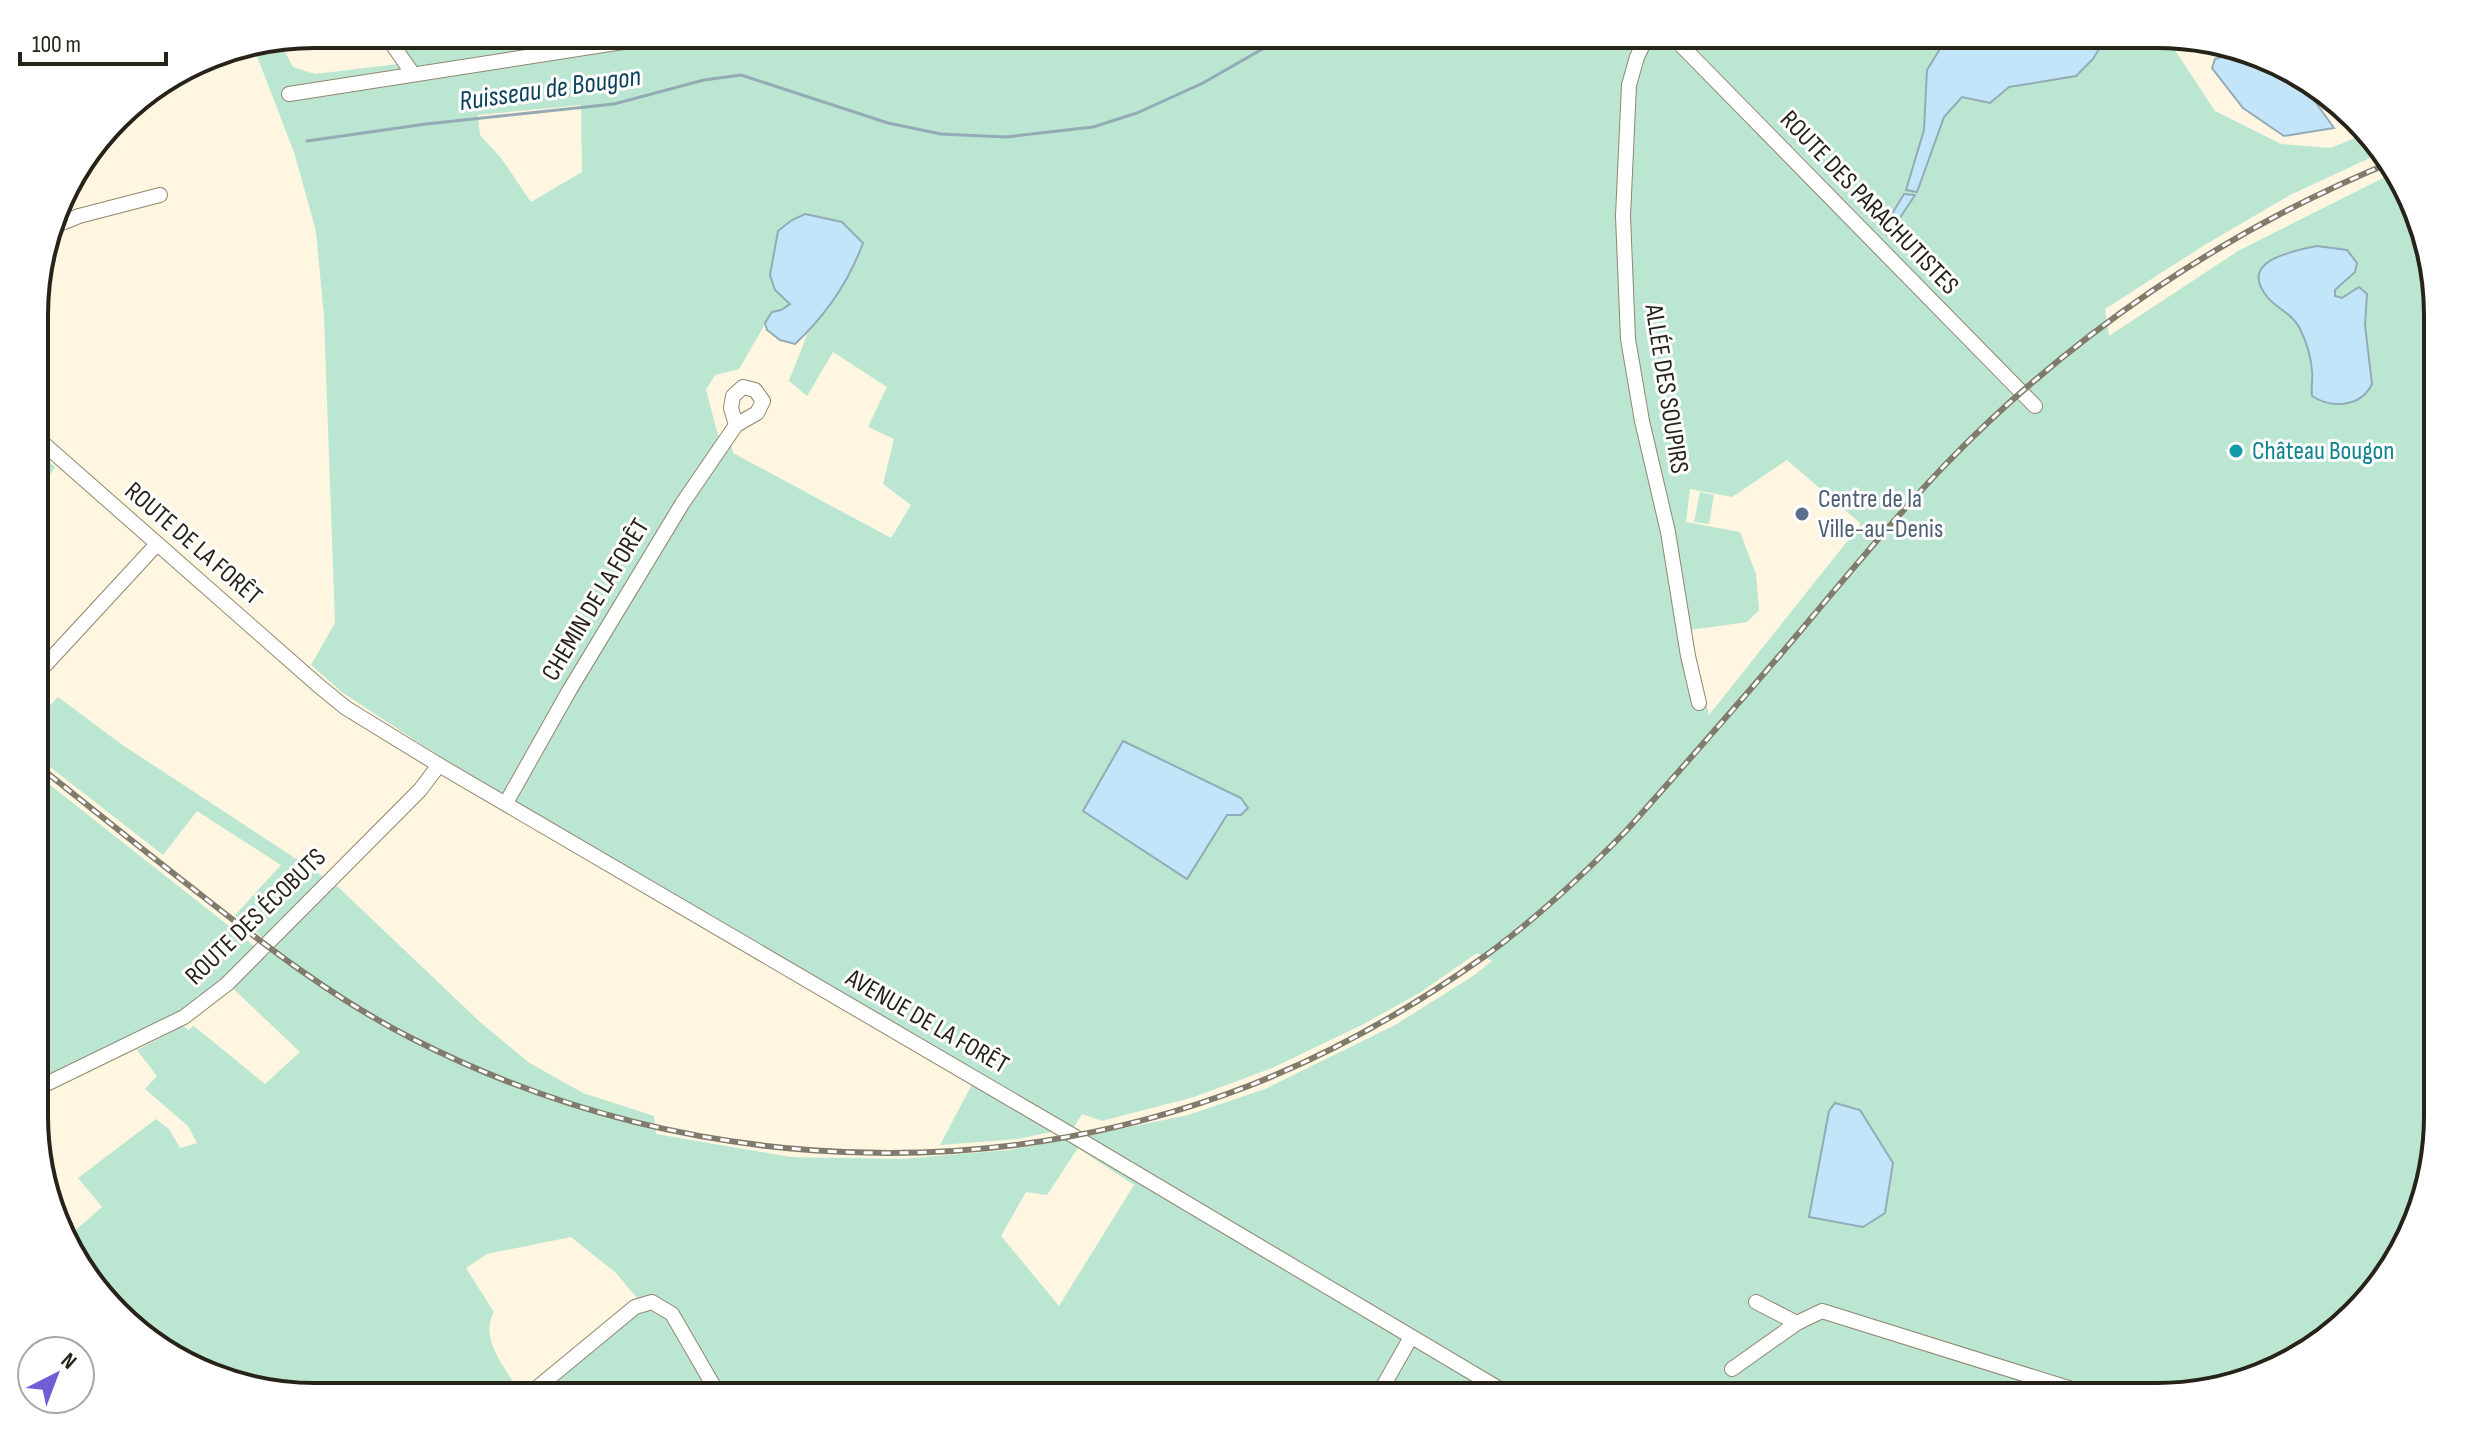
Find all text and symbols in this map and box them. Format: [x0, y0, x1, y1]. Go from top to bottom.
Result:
scale bar [20, 16, 166, 66]
text: 100 m [32, 30, 81, 59]
water label: Ruisseau de Bougon [457, 60, 643, 118]
street label: ROUTE DES PARACHUTISTES [1773, 105, 1965, 301]
street label: ALLÉE DES SOUPIRS [1637, 301, 1695, 476]
place label: Château Bougon [2252, 436, 2394, 467]
marker: Château Bougon [2227, 442, 2245, 460]
street label: ROUTE DE LA FORÊT [118, 476, 268, 612]
place label: Centre de la Ville-au-Denis [1818, 484, 1943, 545]
marker: Centre de la Ville-au-Denis [1793, 505, 1811, 523]
street label: CHEMIN DE LA FORÊT [535, 513, 657, 687]
street label: ROUTE DES ÉCOBUTS [179, 842, 333, 992]
street label: AVENUE DE LA FORÊT [839, 962, 1014, 1081]
north arrow [16, 1335, 96, 1415]
text: N [55, 1347, 82, 1375]

